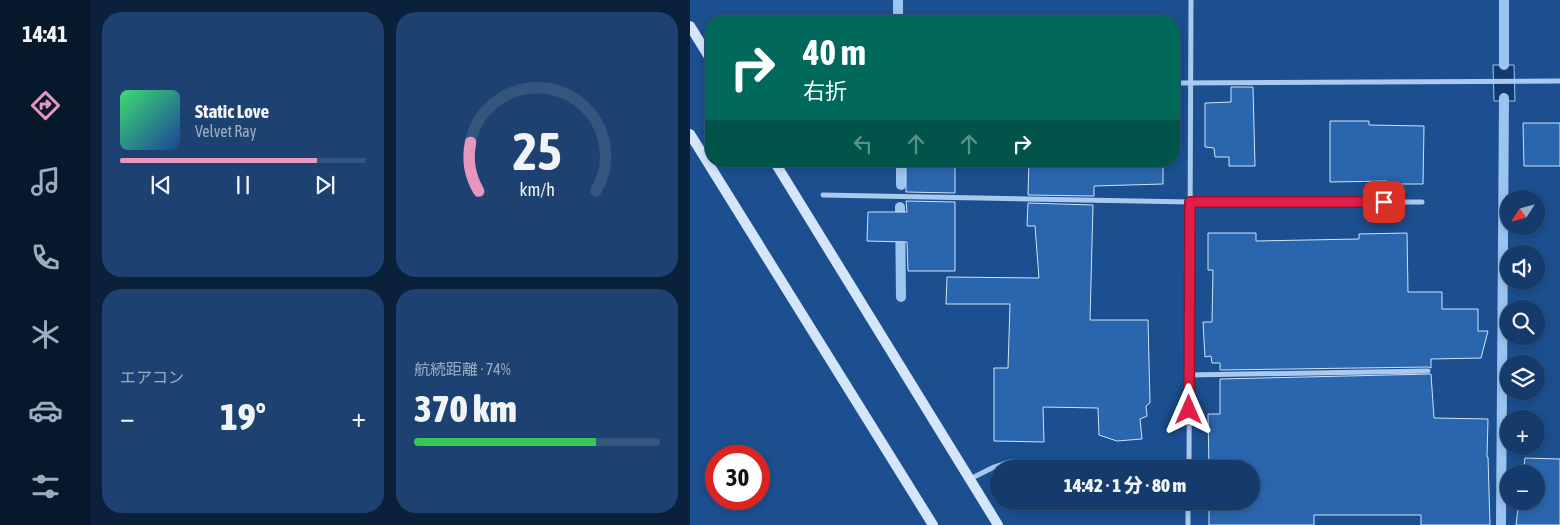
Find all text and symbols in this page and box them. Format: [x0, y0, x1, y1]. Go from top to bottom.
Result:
text: 14:41 [22, 21, 68, 47]
text: 40 m [803, 32, 866, 72]
icon: right [720, 35, 785, 100]
text: 右折 [803, 78, 847, 104]
icon: directions [28, 88, 63, 123]
text: Static Love [195, 100, 269, 122]
text: 25 [513, 121, 561, 181]
text: Velvet Ray [195, 122, 256, 140]
icon: left [849, 130, 877, 158]
icon: ahead [902, 130, 930, 158]
icon: ahead [955, 130, 983, 158]
icon: right [1008, 130, 1036, 158]
icon: music [28, 164, 63, 199]
icon: previous [147, 171, 175, 199]
icon: pause [229, 171, 257, 199]
icon: next [311, 171, 339, 199]
text: km/h [519, 179, 555, 200]
pin [1363, 181, 1405, 223]
icon: arrive [1370, 188, 1398, 216]
north arrow [1500, 190, 1545, 235]
map controls [1500, 190, 1545, 510]
icon: phone [28, 240, 63, 275]
button: sound [1500, 245, 1545, 290]
button: search [1500, 300, 1545, 345]
icon: climate [28, 317, 63, 352]
button: layers [1500, 355, 1545, 400]
text: 航続距離 · 74% [414, 360, 511, 378]
text: エアコン [120, 368, 184, 386]
position arrow [1162, 383, 1214, 435]
text: 370 km [414, 387, 517, 430]
icon: car [28, 393, 63, 428]
text: 19° [220, 395, 266, 438]
text: − [120, 401, 135, 433]
text: + [351, 401, 366, 433]
button: + [1500, 410, 1545, 455]
speed limit sign: 30 [705, 445, 770, 510]
button: − [1500, 465, 1545, 510]
icon: filters [28, 469, 63, 504]
text: 14:42 · 1 分 · 80 m [1064, 474, 1186, 496]

